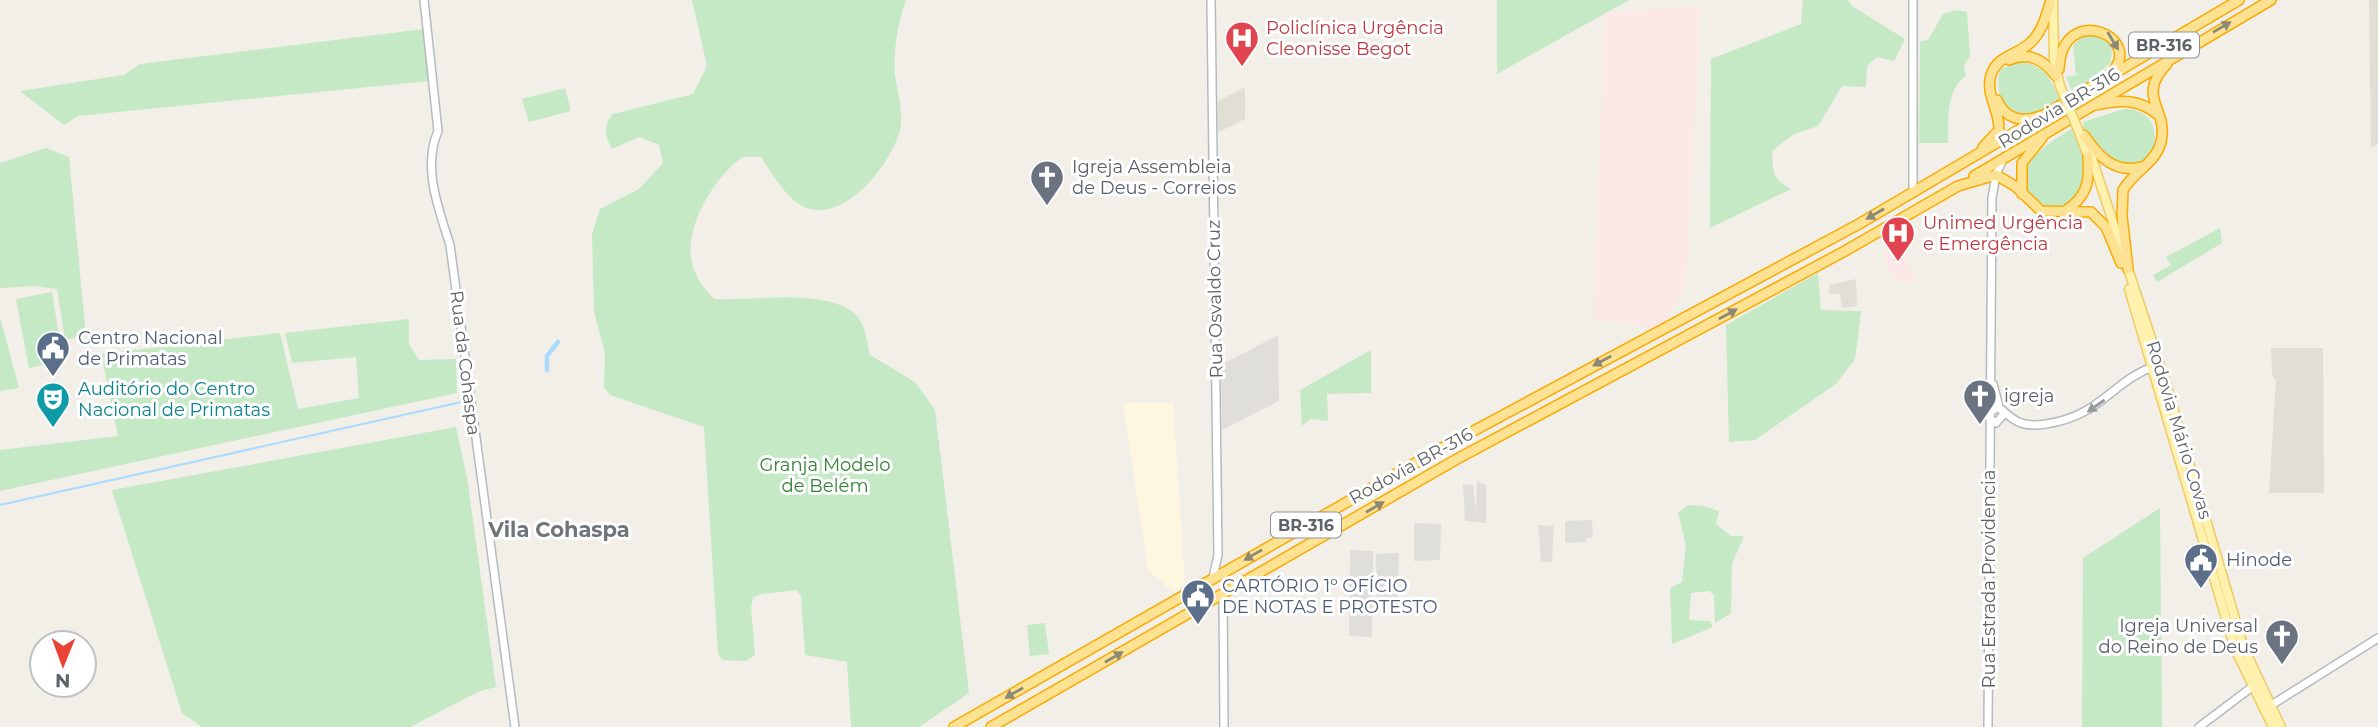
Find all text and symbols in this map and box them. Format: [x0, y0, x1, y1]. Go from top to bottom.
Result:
place label: Policlínica Urgência Cleonisse Begot [1266, 17, 1444, 60]
hospital icon: Policlínica Urgência Cleonisse Begot [1223, 19, 1261, 68]
one-way arrow [2212, 21, 2231, 33]
one-way arrow [2107, 31, 2120, 51]
road number: BR-316 [2129, 32, 2199, 58]
street label: Rodovia BR-316 [1994, 63, 2124, 153]
place label: Igreja Assembleia de Deus - Correios [1072, 156, 1236, 199]
church icon: Igreja Assembleia de Deus - Correios [1028, 158, 1066, 207]
one-way arrow [1865, 208, 1885, 220]
place label: Unimed Urgência e Emergência [1923, 212, 2083, 255]
hospital icon: Unimed Urgência e Emergência [1879, 214, 1917, 263]
street label: Rua Osvaldo Cruz [1203, 220, 1227, 378]
street label: Rua da Cohaspa [445, 289, 485, 437]
one-way arrow [1718, 309, 1738, 320]
place label: Centro Nacional de Primatas [78, 327, 223, 370]
public building icon: Centro Nacional de Primatas [34, 329, 72, 378]
street label: Rodovia Mário Covas [2141, 338, 2217, 522]
one-way arrow [1592, 356, 1612, 367]
church icon: igreja [1961, 377, 1999, 426]
place label: Auditório do Centro Nacional de Primatas [78, 378, 270, 421]
theatre icon: Auditório do Centro Nacional de Primatas [34, 380, 72, 429]
place label: igreja [2004, 385, 2054, 407]
one-way arrow [2087, 399, 2105, 413]
street label: Rodovia BR-316 [1345, 423, 1477, 509]
park label: Granja Modelo de Belém [759, 454, 891, 497]
street label: Rua Estrada Providencia [1978, 470, 2000, 688]
one-way arrow [1365, 502, 1385, 514]
road number: BR-316 [1271, 512, 1341, 538]
district label: Vila Cohaspa [487, 517, 630, 542]
public building icon: Hinode [2182, 541, 2220, 590]
one-way arrow [1244, 549, 1263, 561]
place label: Hinode [2226, 549, 2292, 571]
place label: CARTÓRIO 1º OFÍCIO DE NOTAS E PROTESTO [1222, 575, 1438, 618]
public building icon: CARTÓRIO 1º OFÍCIO DE NOTAS E PROTESTO [1179, 577, 1217, 626]
place label: Igreja Universal do Reino de Deus [2098, 615, 2258, 658]
church icon: Igreja Universal do Reino de Deus [2263, 617, 2301, 666]
north arrow [28, 629, 98, 699]
one-way arrow [1104, 651, 1123, 663]
text: N [55, 669, 71, 692]
one-way arrow [1004, 687, 1023, 699]

